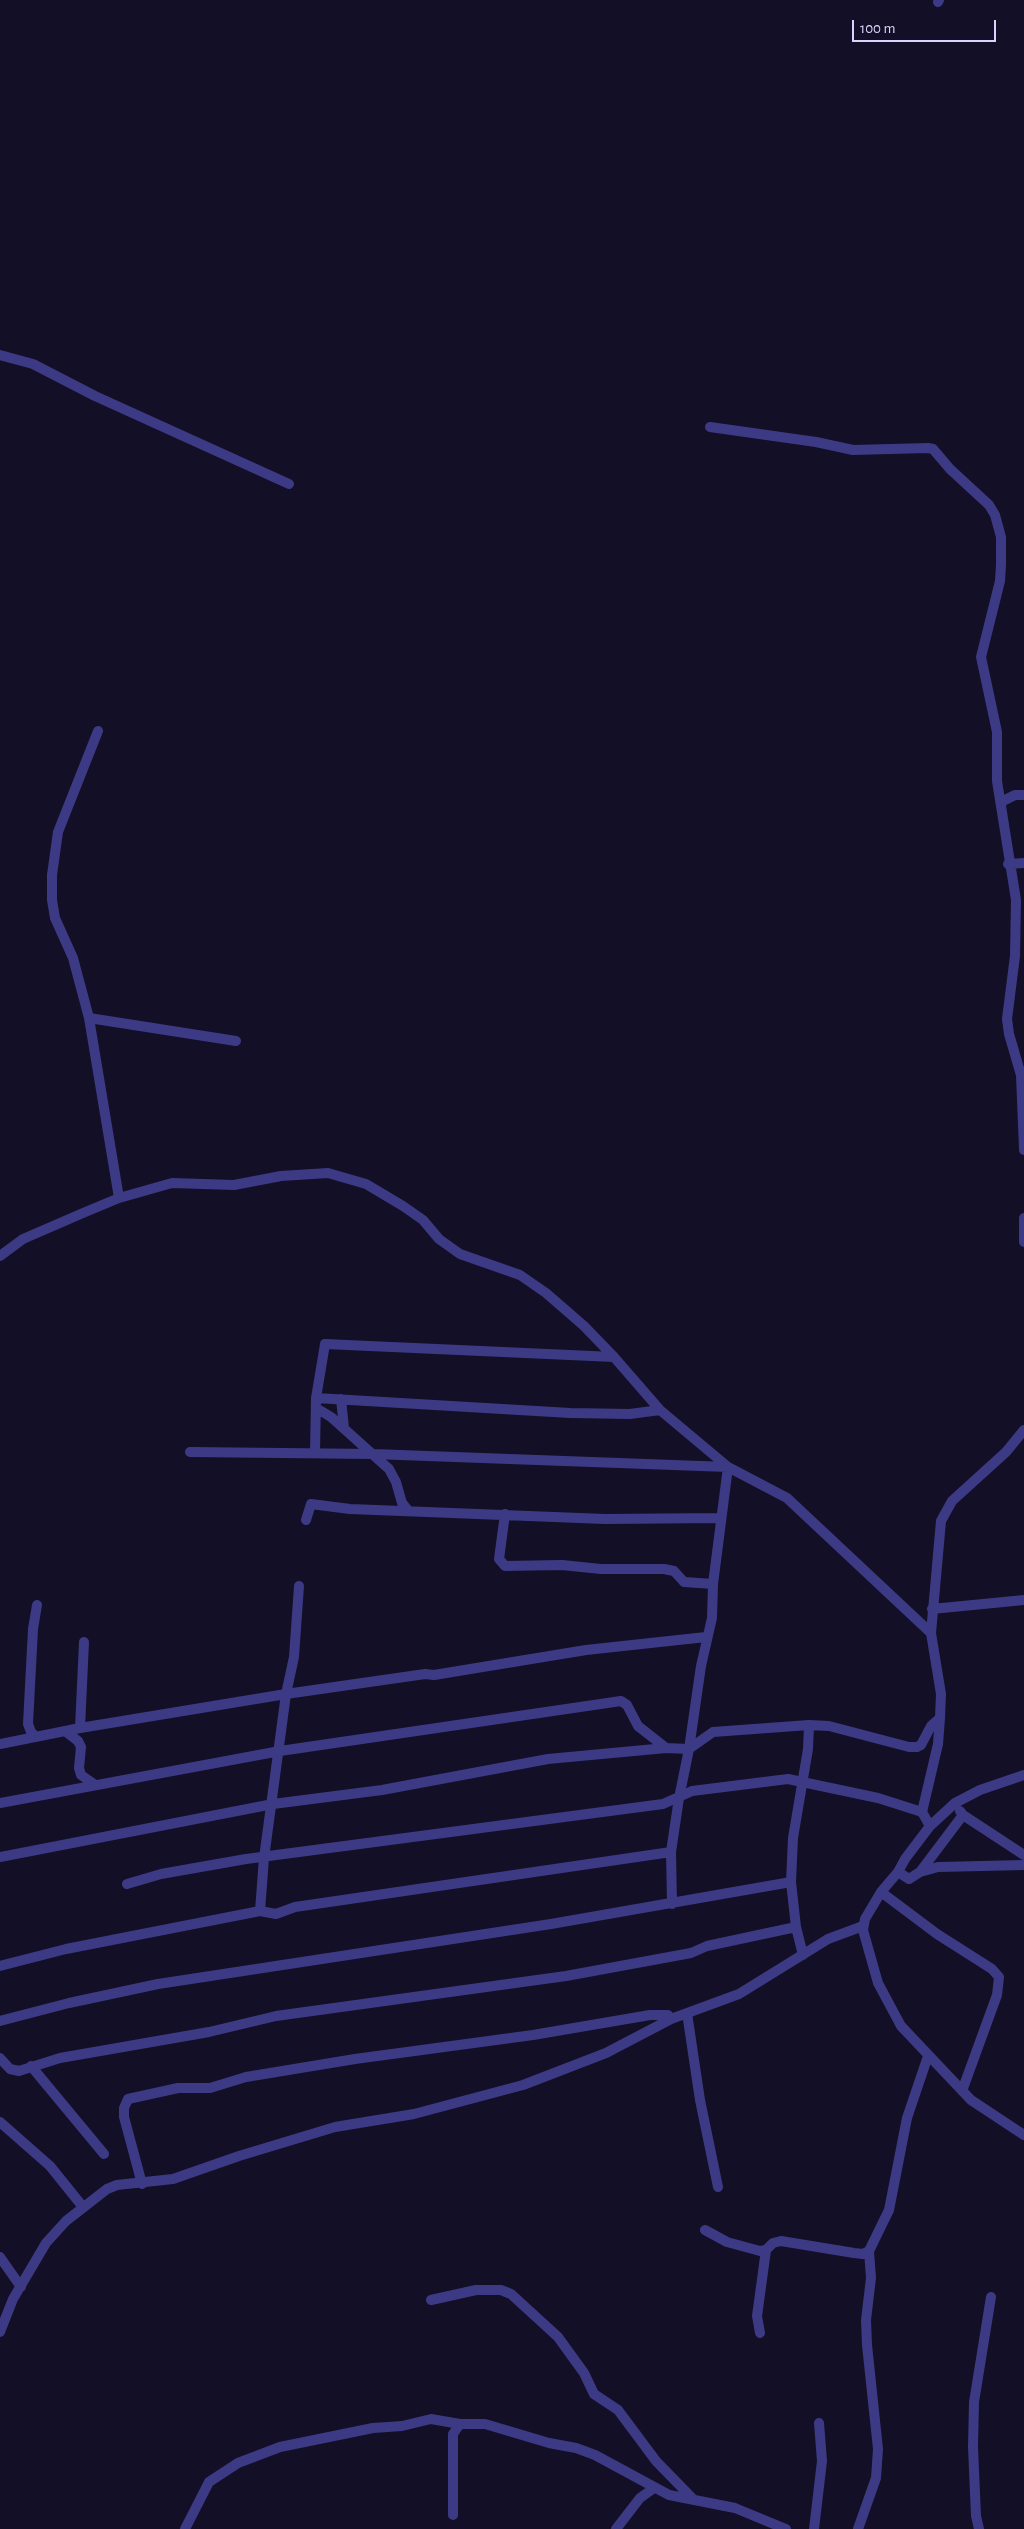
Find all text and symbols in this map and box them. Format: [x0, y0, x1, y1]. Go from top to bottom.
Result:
scale bar [854, 10, 998, 42]
text: 100 m [860, 21, 895, 36]

